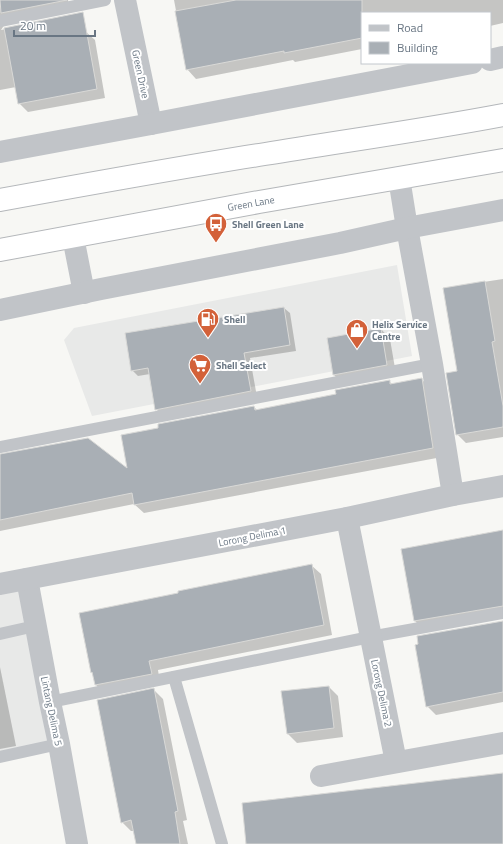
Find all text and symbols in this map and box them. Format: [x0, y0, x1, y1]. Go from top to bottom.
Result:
scale bar [14, 12, 95, 38]
legend [361, 12, 491, 64]
text: 20 m [20, 16, 46, 35]
text: Road [397, 18, 423, 37]
text: Building [397, 38, 438, 57]
street label: Green Drive [128, 49, 153, 100]
street label: Green Lane [226, 192, 276, 215]
bus stop icon: Shell Green Lane [203, 211, 229, 244]
place label: Shell Green Lane [232, 217, 304, 232]
fuel station icon: Shell [195, 306, 221, 339]
place label: Shell [224, 312, 246, 327]
shop icon: Helix Service Centre [344, 317, 370, 350]
place label: Helix Service Centre [372, 317, 427, 344]
supermarket icon: Shell Select [187, 352, 213, 385]
place label: Shell Select [216, 358, 266, 373]
street label: Lorong Delima 1 [217, 523, 287, 550]
street label: Lorong Delima 2 [367, 658, 396, 728]
street label: Lintang Delima 5 [37, 675, 66, 748]

